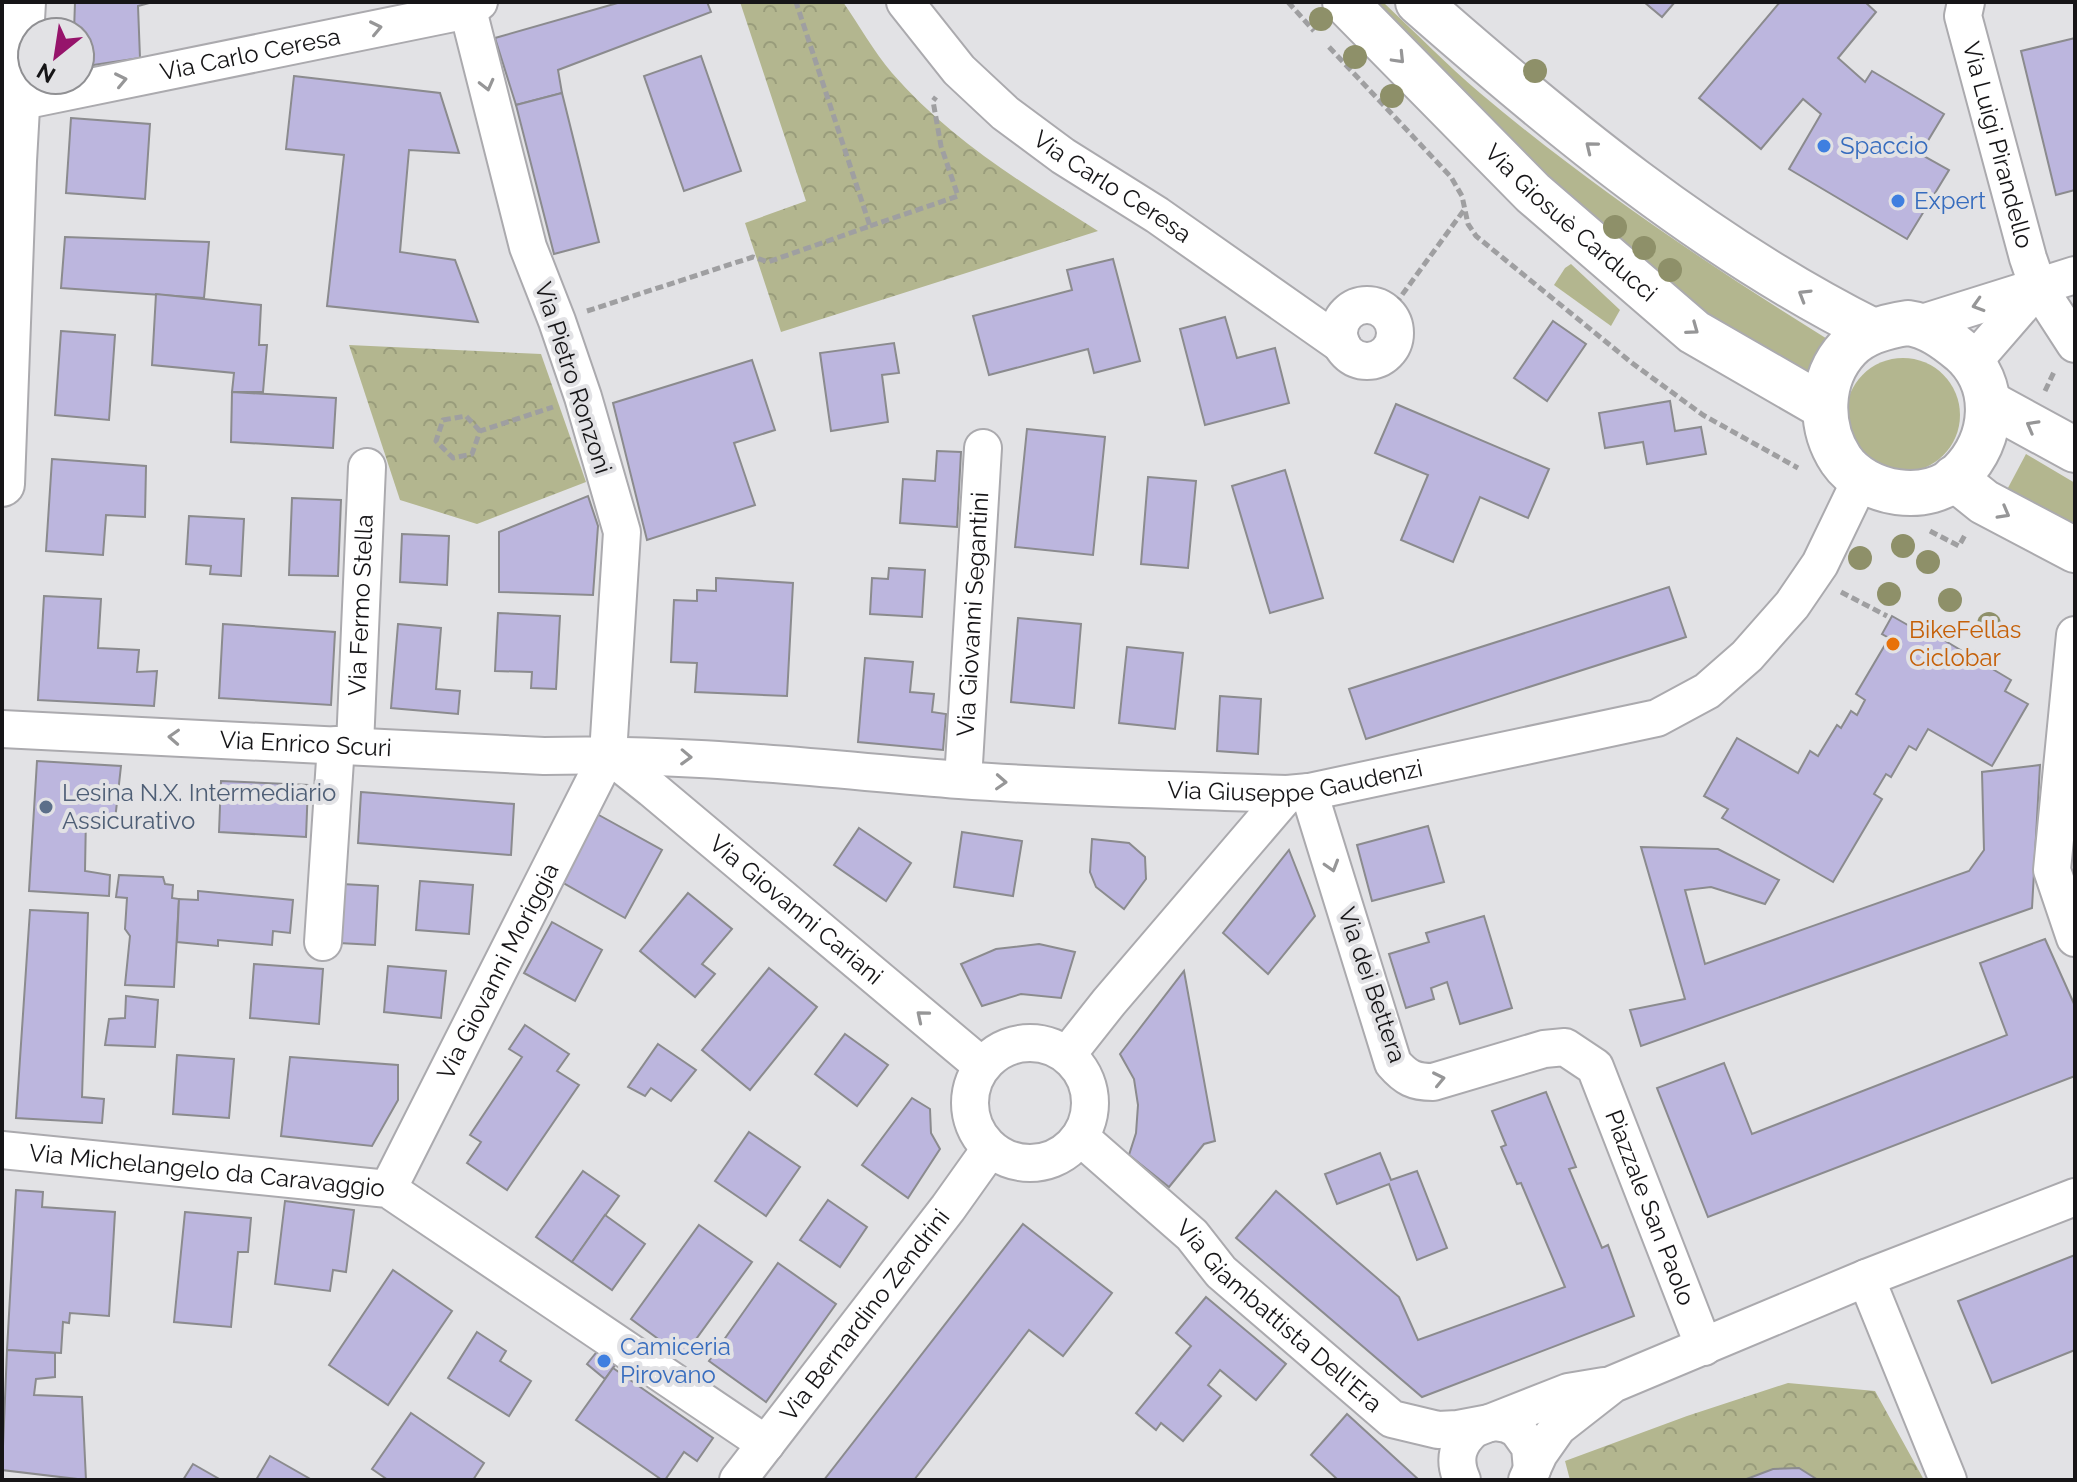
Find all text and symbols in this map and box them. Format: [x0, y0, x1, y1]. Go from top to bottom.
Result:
north arrow [16, 16, 96, 96]
street label: Via Carlo Ceresa [158, 21, 343, 86]
one-way arrow [369, 21, 382, 38]
street label: Via Luigi Pirandello [1957, 39, 2040, 251]
one-way arrow [1390, 49, 1404, 63]
text: N [32, 58, 60, 89]
one-way arrow [114, 73, 128, 90]
one-way arrow [477, 78, 494, 92]
street label: Via Carlo Ceresa [1028, 124, 1197, 249]
place label: Spaccio [1840, 131, 1928, 160]
marker: Spaccio [1815, 137, 1833, 155]
street label: Via Giosuè Carducci [1479, 138, 1663, 307]
one-way arrow [1585, 142, 1600, 156]
place label: Expert [1914, 186, 1986, 215]
marker: Expert [1889, 192, 1907, 210]
street label: Via Pietro Ronzoni [529, 278, 618, 477]
one-way arrow [1798, 289, 1813, 305]
one-way arrow [1972, 296, 1986, 312]
one-way arrow [1684, 320, 1698, 334]
one-way arrow [2026, 421, 2040, 436]
street label: Via Giovanni Segantini [951, 491, 994, 737]
one-way arrow [1995, 503, 2009, 519]
street label: Via Fermo Stella [342, 514, 379, 696]
place label: BikeFellas Ciclobar [1909, 615, 2021, 672]
marker: BikeFellas Ciclobar [1884, 635, 1902, 653]
street label: Via Enrico Scuri [219, 725, 392, 762]
one-way arrow [167, 729, 180, 746]
one-way arrow [680, 749, 693, 766]
street label: Via Giuseppe Gaudenzi [1167, 753, 1425, 808]
one-way arrow [995, 773, 1008, 790]
place label: Lesina N.X. Intermediario Assicurativo [62, 778, 336, 835]
marker: Lesina N.X. Intermediario Assicurativo [37, 798, 55, 816]
street label: Via Giovanni Cariani [704, 828, 889, 990]
street label: Via Giovanni Moriggia [431, 858, 564, 1084]
one-way arrow [1323, 859, 1339, 873]
street label: Via dei Bettera [1332, 903, 1413, 1066]
one-way arrow [917, 1011, 932, 1026]
one-way arrow [1432, 1071, 1446, 1088]
street label: Piazzale San Paolo [1599, 1106, 1701, 1310]
street label: Via Michelangelo da Caravaggio [28, 1138, 386, 1203]
street label: Via Bernardino Zendrini [774, 1203, 956, 1427]
street label: Via Giambattista Dell'Era [1170, 1213, 1388, 1418]
place label: Camiceria Pirovano [620, 1332, 731, 1389]
marker: Camiceria Pirovano [595, 1352, 613, 1370]

